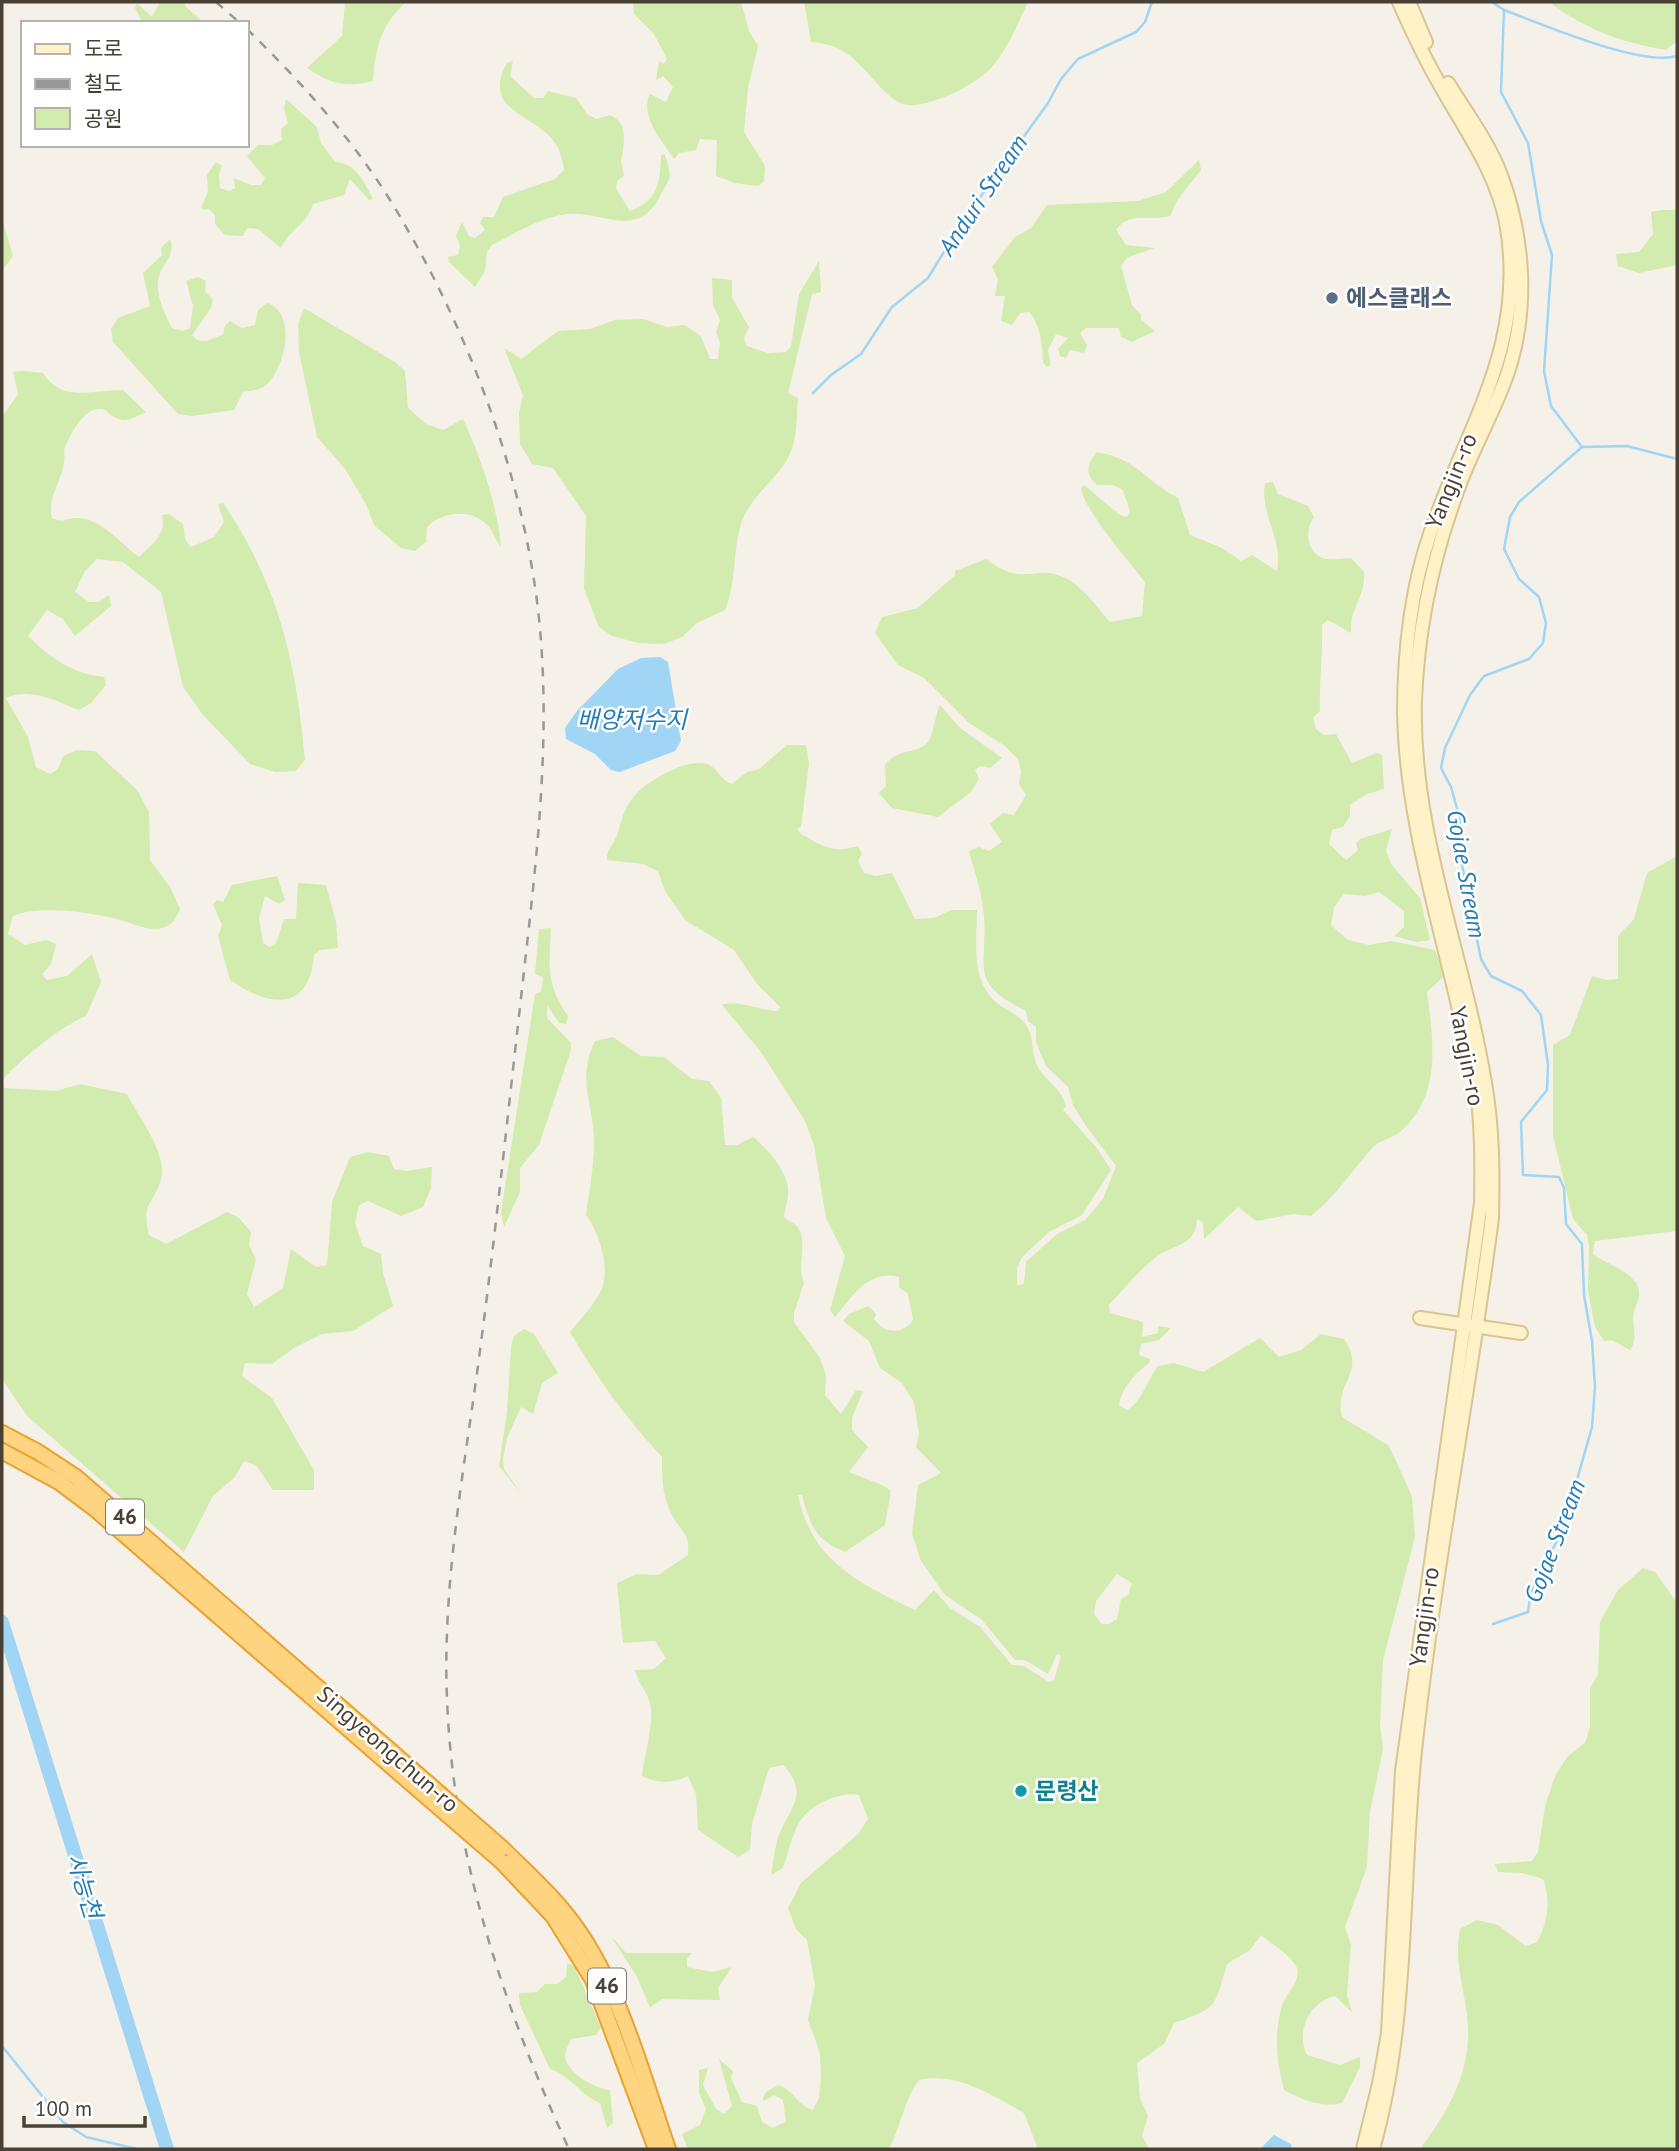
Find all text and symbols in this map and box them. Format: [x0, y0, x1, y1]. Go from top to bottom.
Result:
legend [21, 21, 248, 147]
text: 도로 [84, 35, 123, 62]
text: 철도 [84, 70, 123, 97]
text: 공원 [84, 105, 123, 132]
water label: Anduri Stream [930, 128, 1034, 262]
place label: 에스클래스 [1346, 283, 1452, 312]
marker: 에스클래스 [1324, 290, 1340, 306]
street label: Yangjin-ro [1418, 429, 1483, 533]
water label: 배양저수지 [577, 704, 689, 735]
water label: Gojae Stream [1440, 807, 1493, 940]
street label: Yangjin-ro [1444, 1004, 1491, 1108]
water label: Gojae Stream [1517, 1475, 1592, 1607]
road number: 46 [106, 1500, 144, 1534]
street label: Yangjin-ro [1402, 1565, 1445, 1669]
street label: Singyeongchun-ro [311, 1679, 465, 1818]
place label: 문령산 [1035, 1776, 1098, 1805]
marker: 문령산 [1013, 1783, 1029, 1799]
water label: 사능천 [60, 1850, 110, 1925]
road number: 46 [588, 1968, 626, 2004]
scale bar [24, 2084, 145, 2128]
text: 100 m [35, 2095, 92, 2122]

